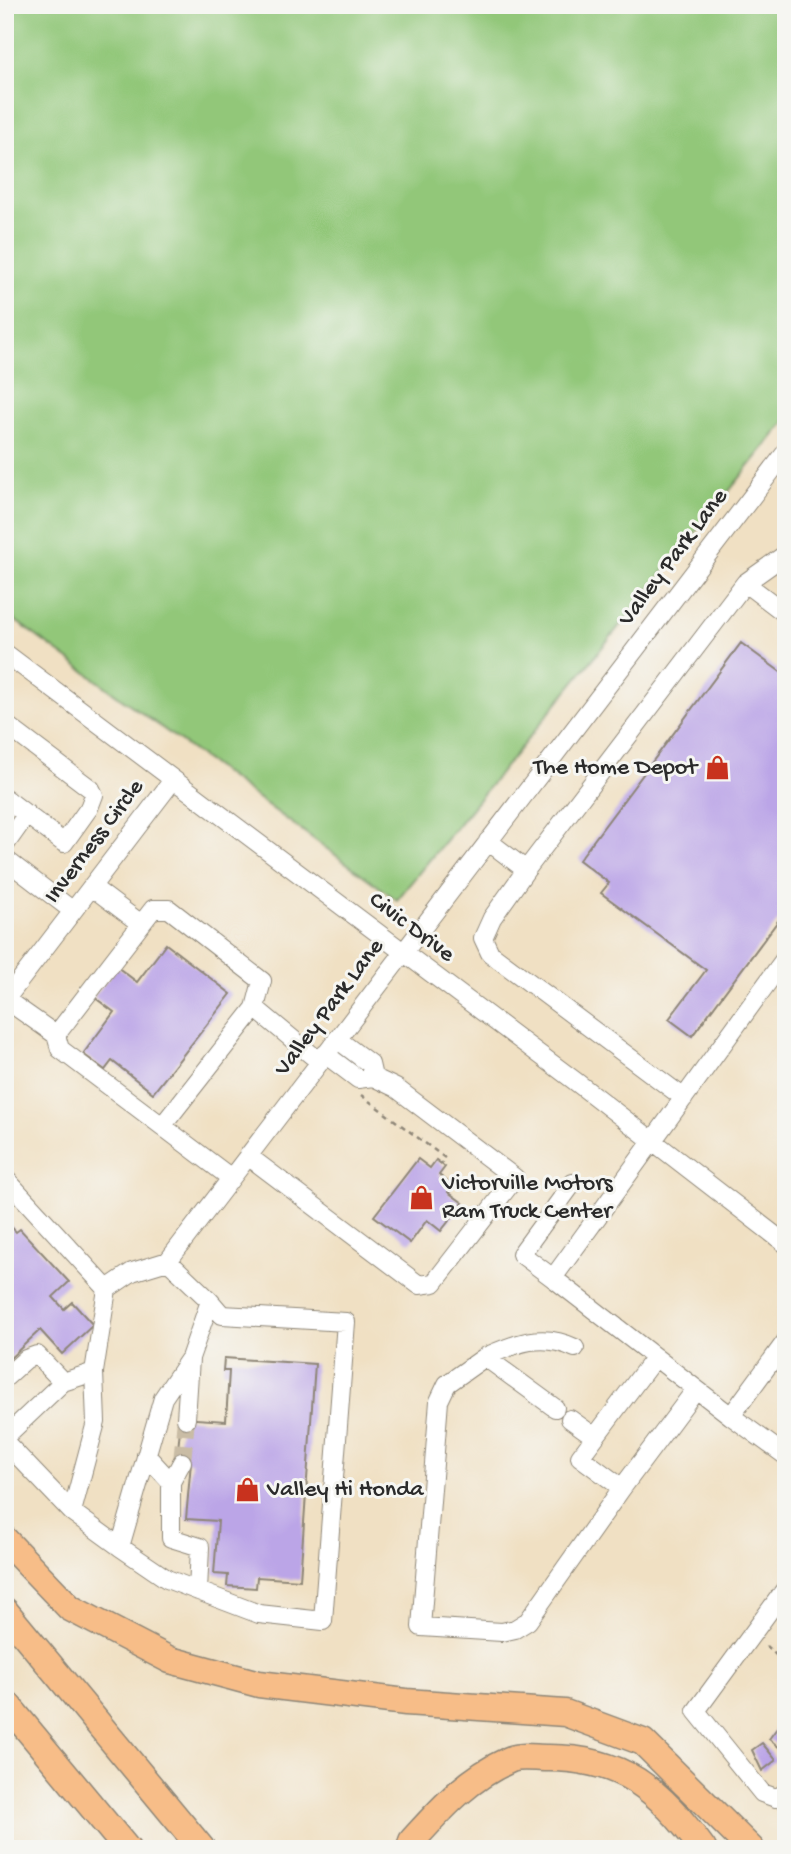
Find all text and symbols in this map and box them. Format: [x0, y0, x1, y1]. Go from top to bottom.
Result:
street label: Valley Park Lane [612, 483, 735, 633]
place label: The Home Depot [531, 754, 699, 783]
shop icon: The Home Depot [703, 754, 731, 782]
street label: Inverness Circle [39, 774, 152, 910]
street label: Civic Drive [362, 886, 460, 970]
street label: Valley Park Lane [268, 933, 391, 1083]
place label: Victorville Motors Ram Truck Center [441, 1170, 614, 1227]
shop icon: Victorville Motors Ram Truck Center [408, 1184, 436, 1212]
shop icon: Valley Hi Honda [233, 1476, 261, 1504]
place label: Valley Hi Honda [266, 1476, 424, 1505]

